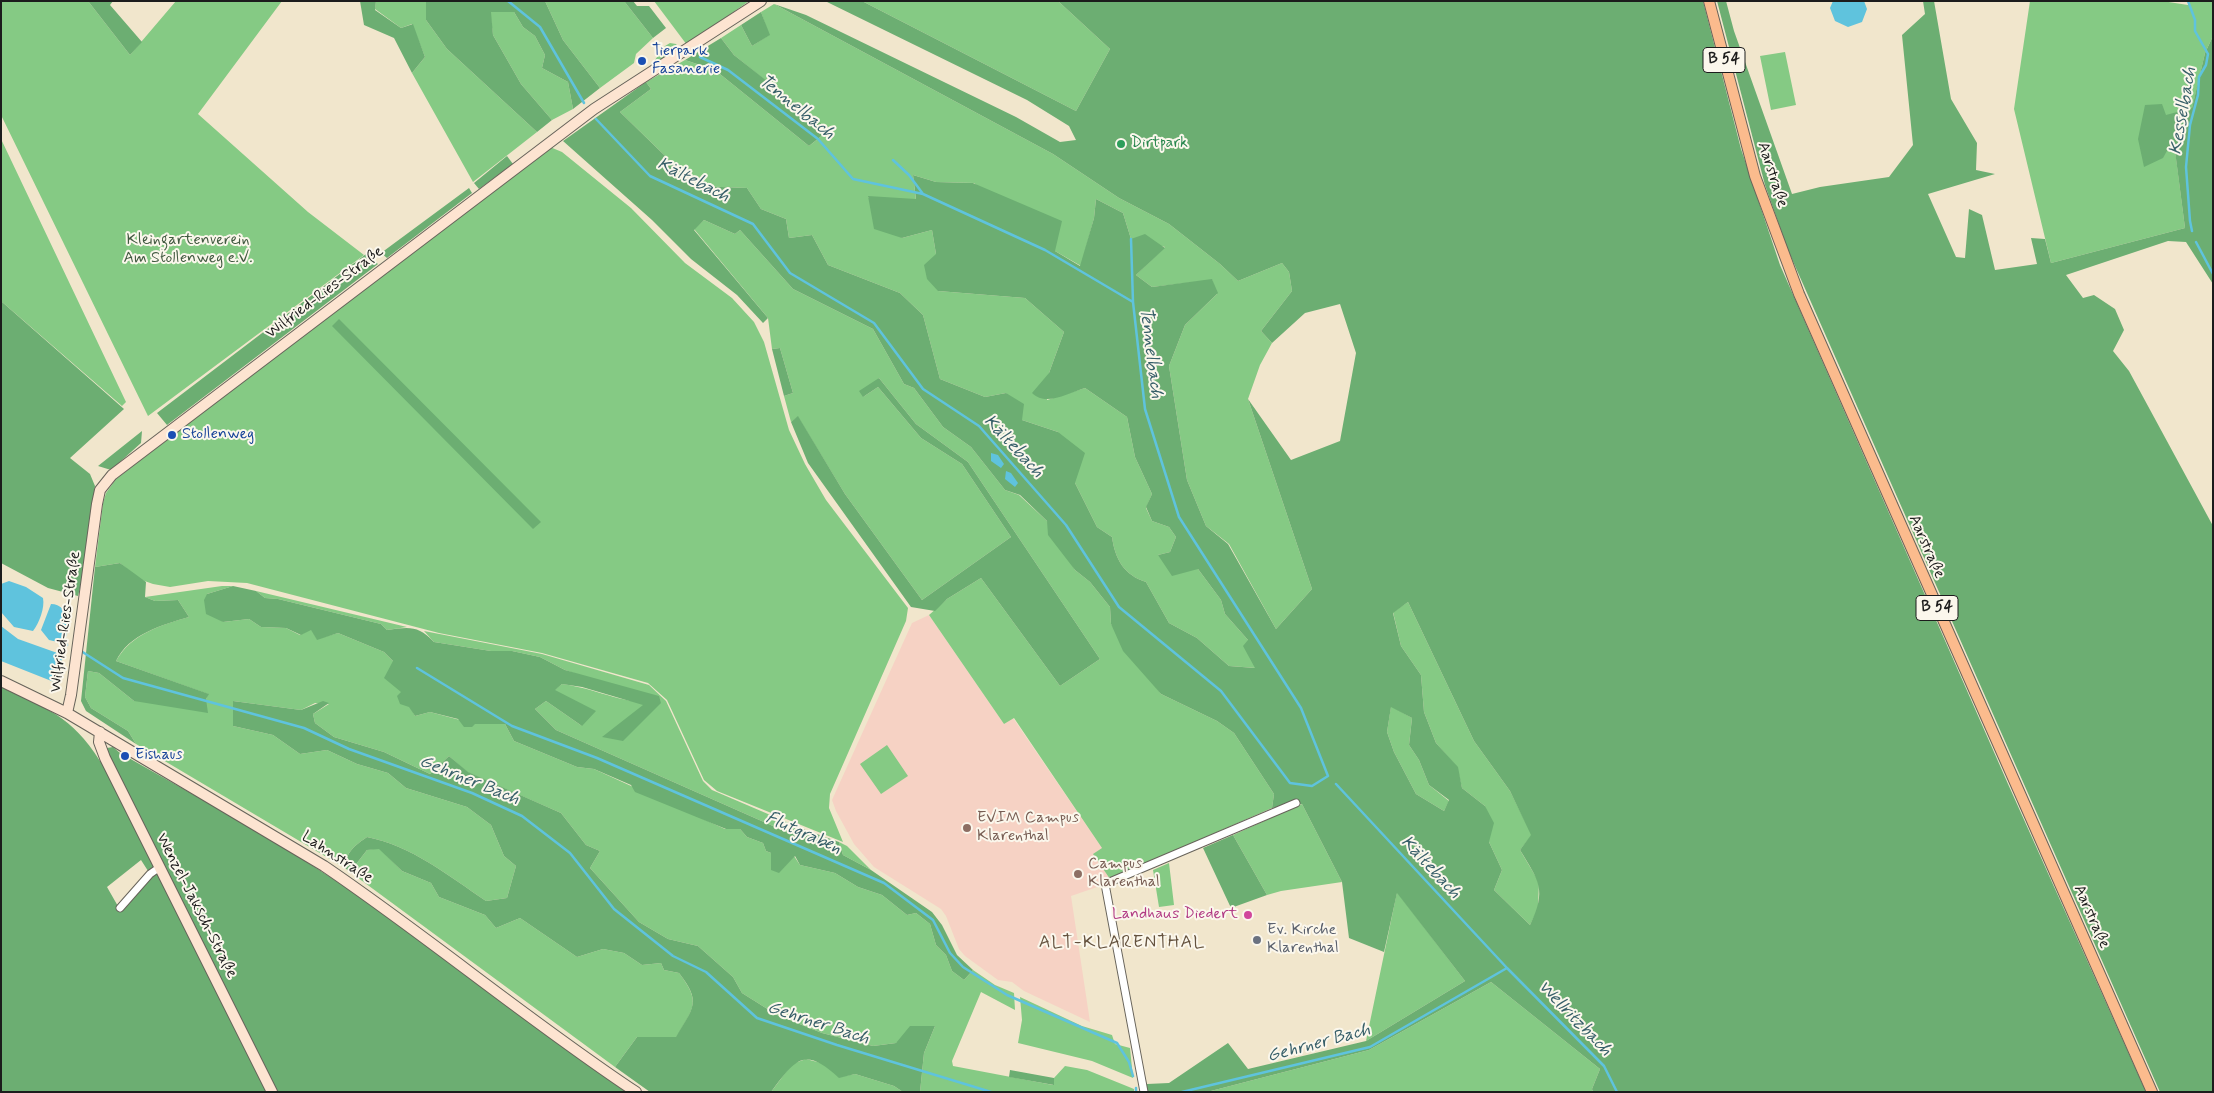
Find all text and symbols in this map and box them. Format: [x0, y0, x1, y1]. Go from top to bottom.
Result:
place label: Tierpark Fasanerie [652, 42, 720, 80]
road number: B 54 [1703, 48, 1745, 72]
marker: Tierpark Fasanerie [636, 55, 648, 67]
water label: Kesselbach [2166, 66, 2202, 156]
water label: Tennelbach [754, 71, 838, 145]
place label: Dirtpark [1131, 134, 1188, 154]
marker: Dirtpark [1115, 138, 1127, 150]
street label: Aarstraße [1752, 140, 1792, 210]
water label: Kältebach [653, 154, 733, 208]
park label: Kleingartenverein Am Stollenweg e.V. [124, 231, 252, 269]
street label: Wilfried-Ries-Straße [262, 242, 388, 344]
water label: Tennelbach [1134, 306, 1166, 400]
water label: Kältebach [978, 411, 1048, 483]
place label: Stollenweg [182, 425, 254, 445]
marker: Stollenweg [166, 429, 178, 441]
street label: Aarstraße [1903, 512, 1949, 582]
street label: Wilfried-Ries-Straße [47, 550, 85, 694]
road number: B 54 [1916, 596, 1958, 620]
place label: Eishaus [135, 746, 183, 766]
marker: Eishaus [119, 750, 131, 762]
water label: Gehrner Bach [416, 751, 522, 811]
water label: Flutgraben [762, 808, 844, 860]
place label: EVIM Campus Klarenthal [977, 809, 1079, 847]
marker: EVIM Campus Klarenthal [961, 822, 973, 834]
street label: Lahnstraße [298, 828, 376, 888]
street label: Wenzel-Jaksch-Straße [151, 830, 241, 982]
water label: Kältebach [1395, 832, 1465, 904]
place label: Campus Klarenthal [1088, 855, 1160, 893]
marker: Campus Klarenthal [1072, 868, 1084, 880]
street label: Aarstraße [2068, 882, 2114, 952]
place label: Landhaus Diedert [1112, 905, 1238, 925]
marker: Landhaus Diedert [1242, 909, 1254, 921]
place label: Ev. Kirche Klarenthal [1267, 921, 1339, 959]
district label: ALT-KLARENTHAL [1034, 932, 1210, 954]
marker: Ev. Kirche Klarenthal [1251, 934, 1263, 946]
water label: Wellritzbach [1533, 977, 1615, 1061]
water label: Gehrner Bach [764, 997, 872, 1051]
water label: Gehrner Bach [1265, 1020, 1373, 1068]

